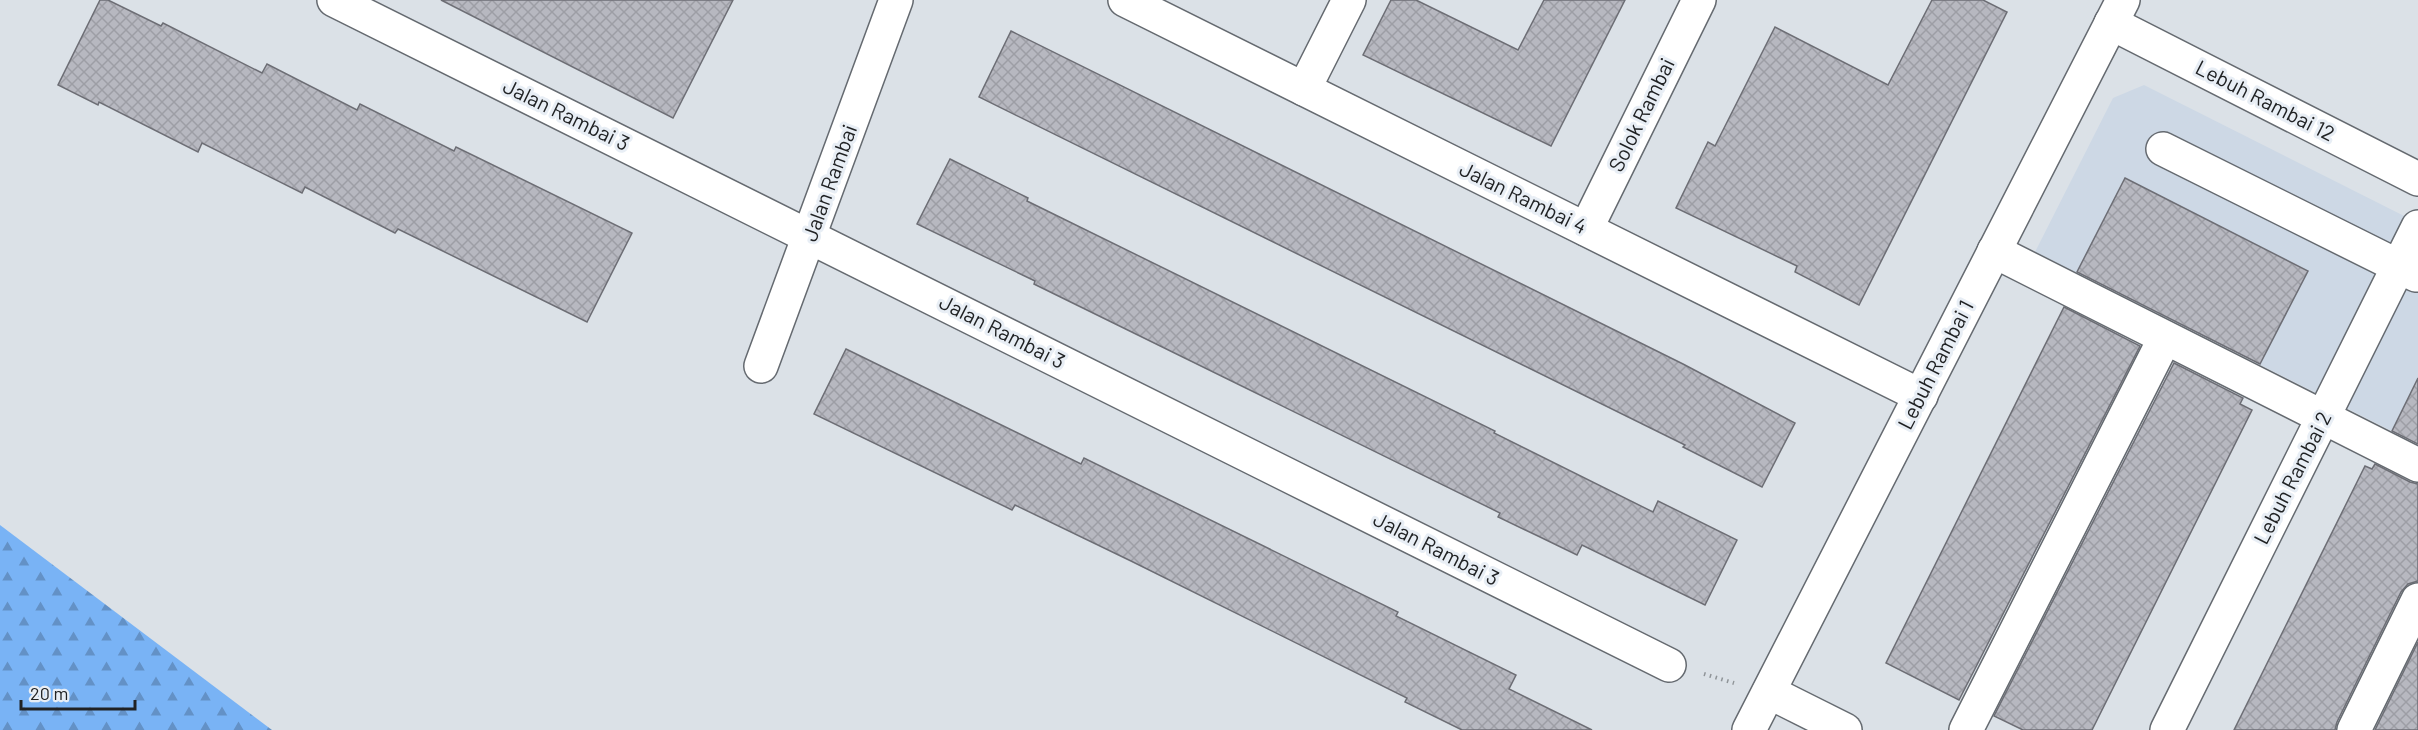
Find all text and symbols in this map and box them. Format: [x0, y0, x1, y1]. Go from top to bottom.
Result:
street label: Solok Rambai [1602, 54, 1679, 175]
street label: Lebuh Rambai 12 [2192, 54, 2339, 145]
street label: Jalan Rambai 3 [499, 72, 634, 155]
street label: Jalan Rambai [796, 121, 861, 244]
street label: Jalan Rambai 4 [1456, 155, 1591, 238]
street label: Jalan Rambai 3 [936, 288, 1070, 373]
street label: Lebuh Rambai 1 [1891, 296, 1978, 433]
street label: Lebuh Rambai 2 [2248, 407, 2336, 548]
street label: Jalan Rambai 3 [1370, 505, 1504, 590]
scale bar [21, 673, 135, 711]
text: 20 m [30, 682, 68, 704]

